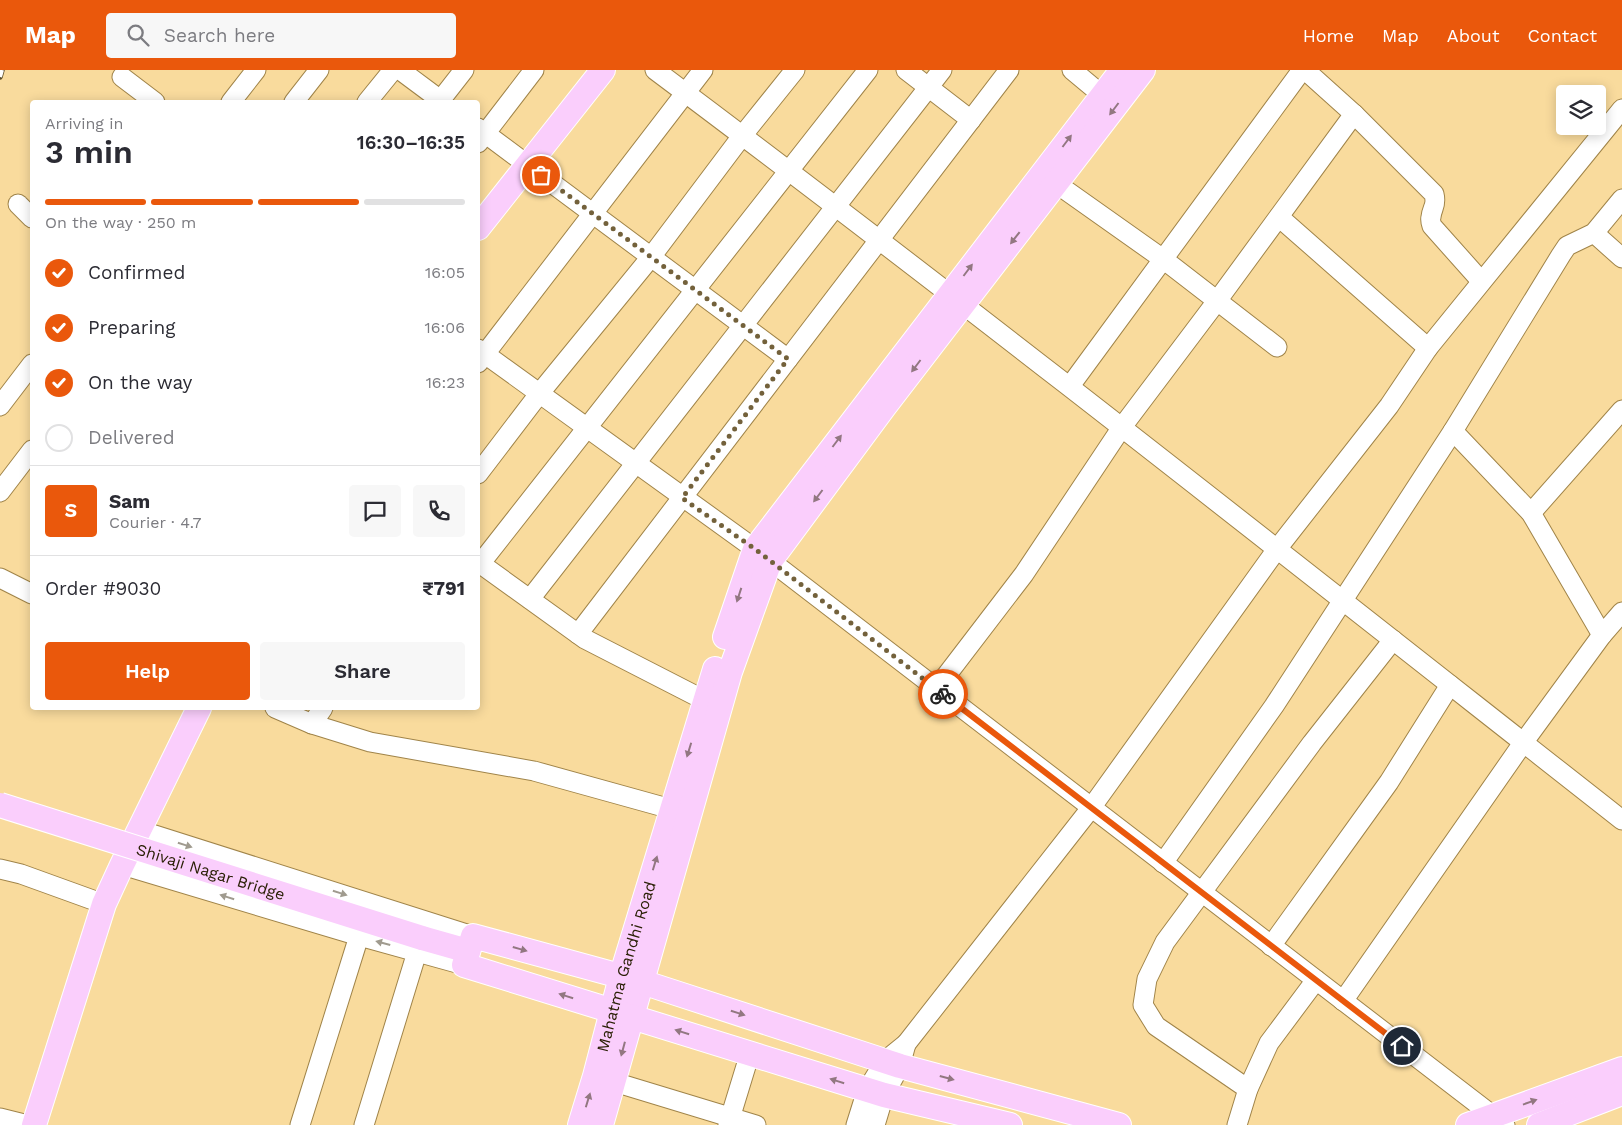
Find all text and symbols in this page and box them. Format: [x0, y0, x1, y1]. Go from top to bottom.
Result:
search box [106, 13, 456, 58]
text: Map [25, 21, 76, 49]
icon: search [124, 21, 152, 49]
text: Search here [164, 24, 275, 47]
text: Home [1303, 25, 1354, 46]
text: Map [1382, 25, 1419, 46]
text: About [1447, 25, 1499, 46]
text: Contact [1527, 25, 1597, 46]
map controls [1556, 85, 1606, 135]
button: layers [1556, 85, 1606, 135]
one-way arrow [1109, 102, 1119, 116]
text: Arriving in [45, 114, 123, 133]
text: 16:30–16:35 [357, 131, 465, 154]
text: 3 min [45, 133, 133, 171]
one-way arrow [1062, 134, 1072, 148]
pin [520, 154, 562, 196]
icon: bag [527, 161, 555, 189]
text: On the way · 250 m [45, 213, 196, 232]
one-way arrow [1009, 231, 1020, 244]
icon: check [45, 259, 73, 287]
text: Confirmed [88, 261, 185, 284]
text: 16:05 [425, 263, 465, 282]
one-way arrow [963, 263, 973, 277]
icon: check [45, 314, 73, 342]
text: Preparing [88, 316, 175, 339]
text: 16:06 [425, 318, 465, 337]
one-way arrow [910, 359, 921, 372]
icon: check [45, 369, 73, 397]
text: On the way [88, 371, 192, 394]
text: 16:23 [426, 373, 465, 392]
text: Delivered [88, 426, 175, 449]
one-way arrow [832, 435, 843, 448]
button: chat [349, 485, 401, 537]
button: phone [413, 485, 465, 537]
one-way arrow [813, 489, 823, 503]
text: Sam [109, 490, 150, 513]
text: S [65, 499, 77, 522]
text: Courier · 4.7 [109, 513, 202, 532]
text: Order #9030 [45, 577, 161, 600]
text: ₹791 [422, 577, 465, 600]
one-way arrow [735, 588, 743, 603]
button: Help [45, 642, 250, 700]
button: Share [260, 642, 465, 700]
courier [918, 669, 968, 719]
icon: bike [929, 680, 957, 708]
one-way arrow [685, 742, 693, 757]
street label: Shivaji Nagar Bridge [134, 840, 287, 904]
one-way arrow [178, 841, 193, 849]
one-way arrow [651, 855, 659, 870]
street label: Mahatma Gandhi Road [593, 879, 660, 1054]
one-way arrow [333, 890, 348, 898]
one-way arrow [220, 892, 235, 900]
one-way arrow [376, 939, 391, 947]
one-way arrow [513, 945, 528, 953]
one-way arrow [558, 992, 573, 999]
one-way arrow [731, 1010, 746, 1018]
pin [1381, 1025, 1423, 1067]
one-way arrow [674, 1027, 689, 1035]
icon: home [1388, 1032, 1416, 1060]
one-way arrow [619, 1041, 627, 1056]
one-way arrow [940, 1075, 955, 1083]
one-way arrow [829, 1076, 844, 1084]
one-way arrow [584, 1093, 592, 1108]
one-way arrow [1523, 1098, 1538, 1106]

